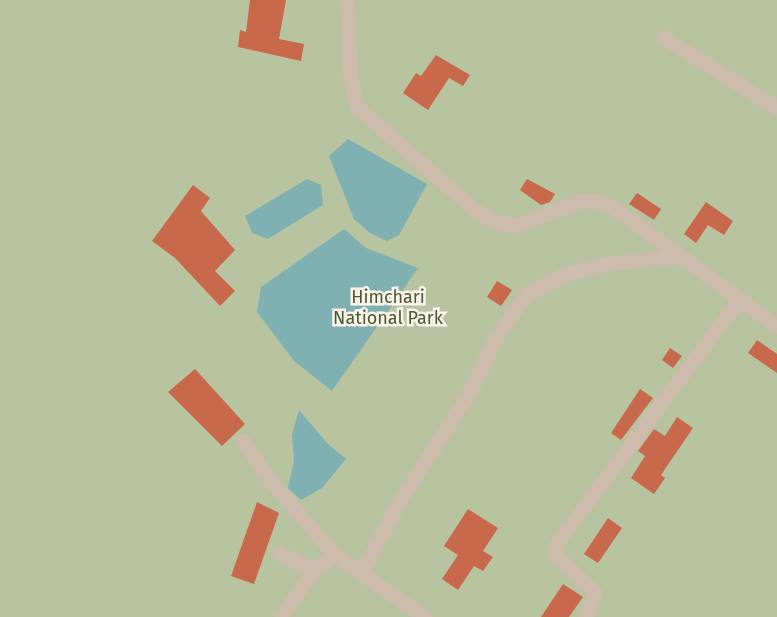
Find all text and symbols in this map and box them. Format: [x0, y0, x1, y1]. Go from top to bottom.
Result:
park label: Himchari National Park [333, 287, 443, 330]

